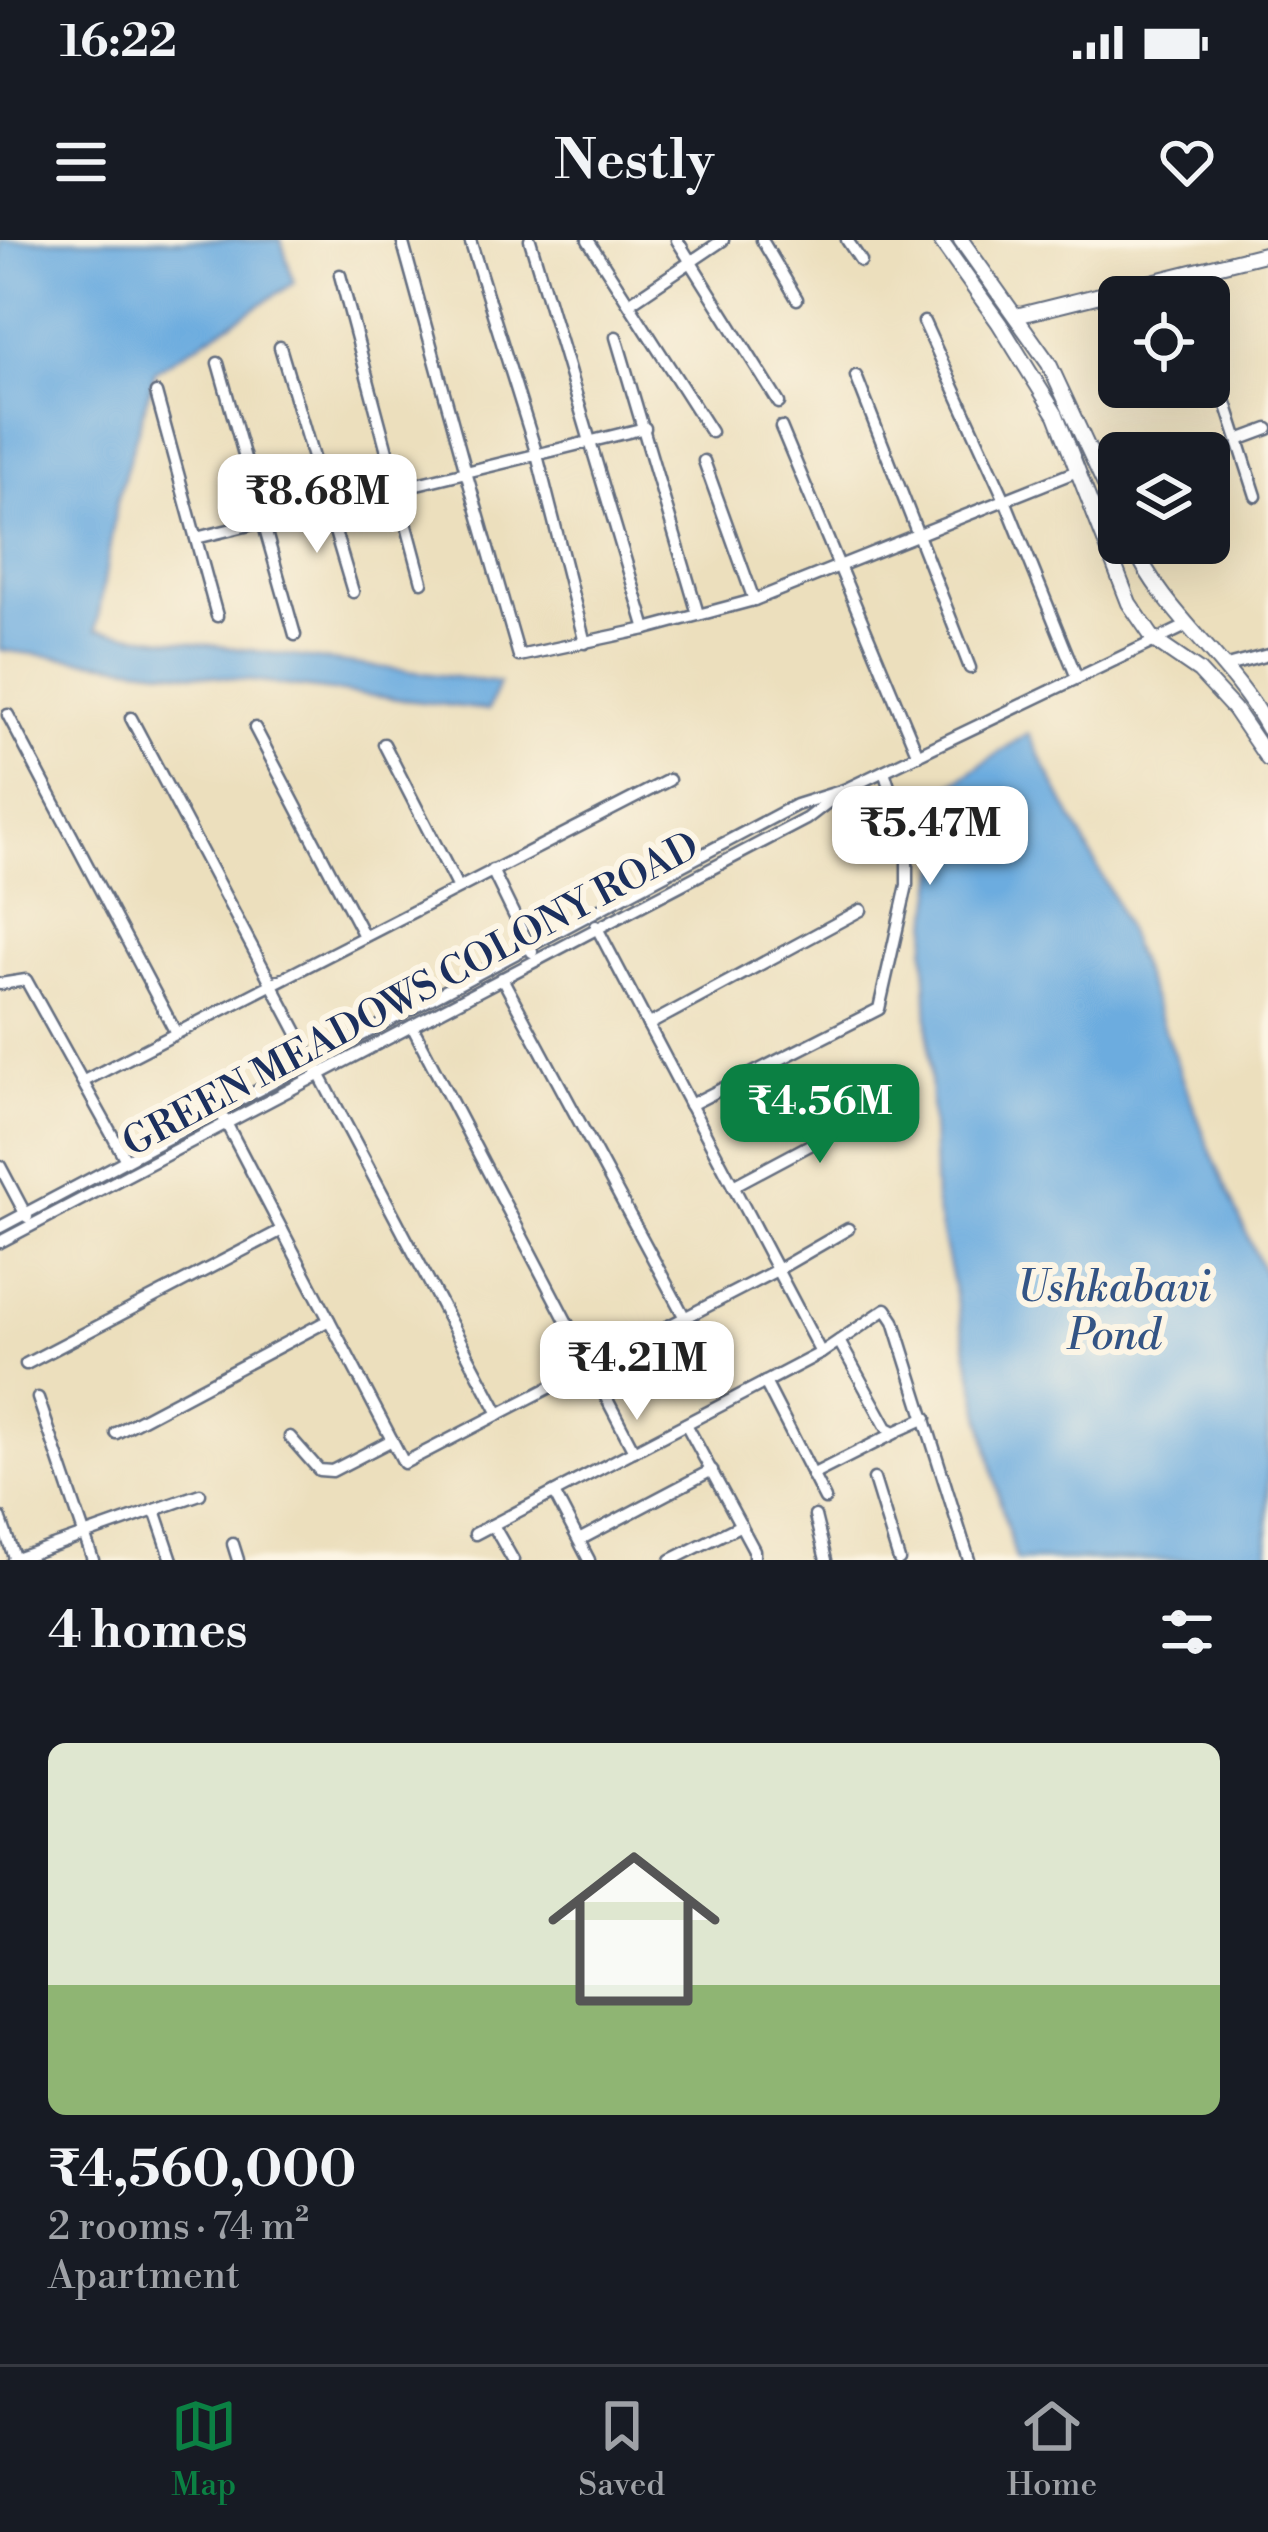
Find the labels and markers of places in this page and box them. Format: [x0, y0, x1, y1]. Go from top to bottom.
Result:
pin: ₹8.68M [219, 454, 415, 556]
pin: ₹5.47M [832, 786, 1028, 888]
pin: ₹4.56M [722, 1064, 918, 1166]
pin: ₹4.21M [539, 1321, 735, 1423]

